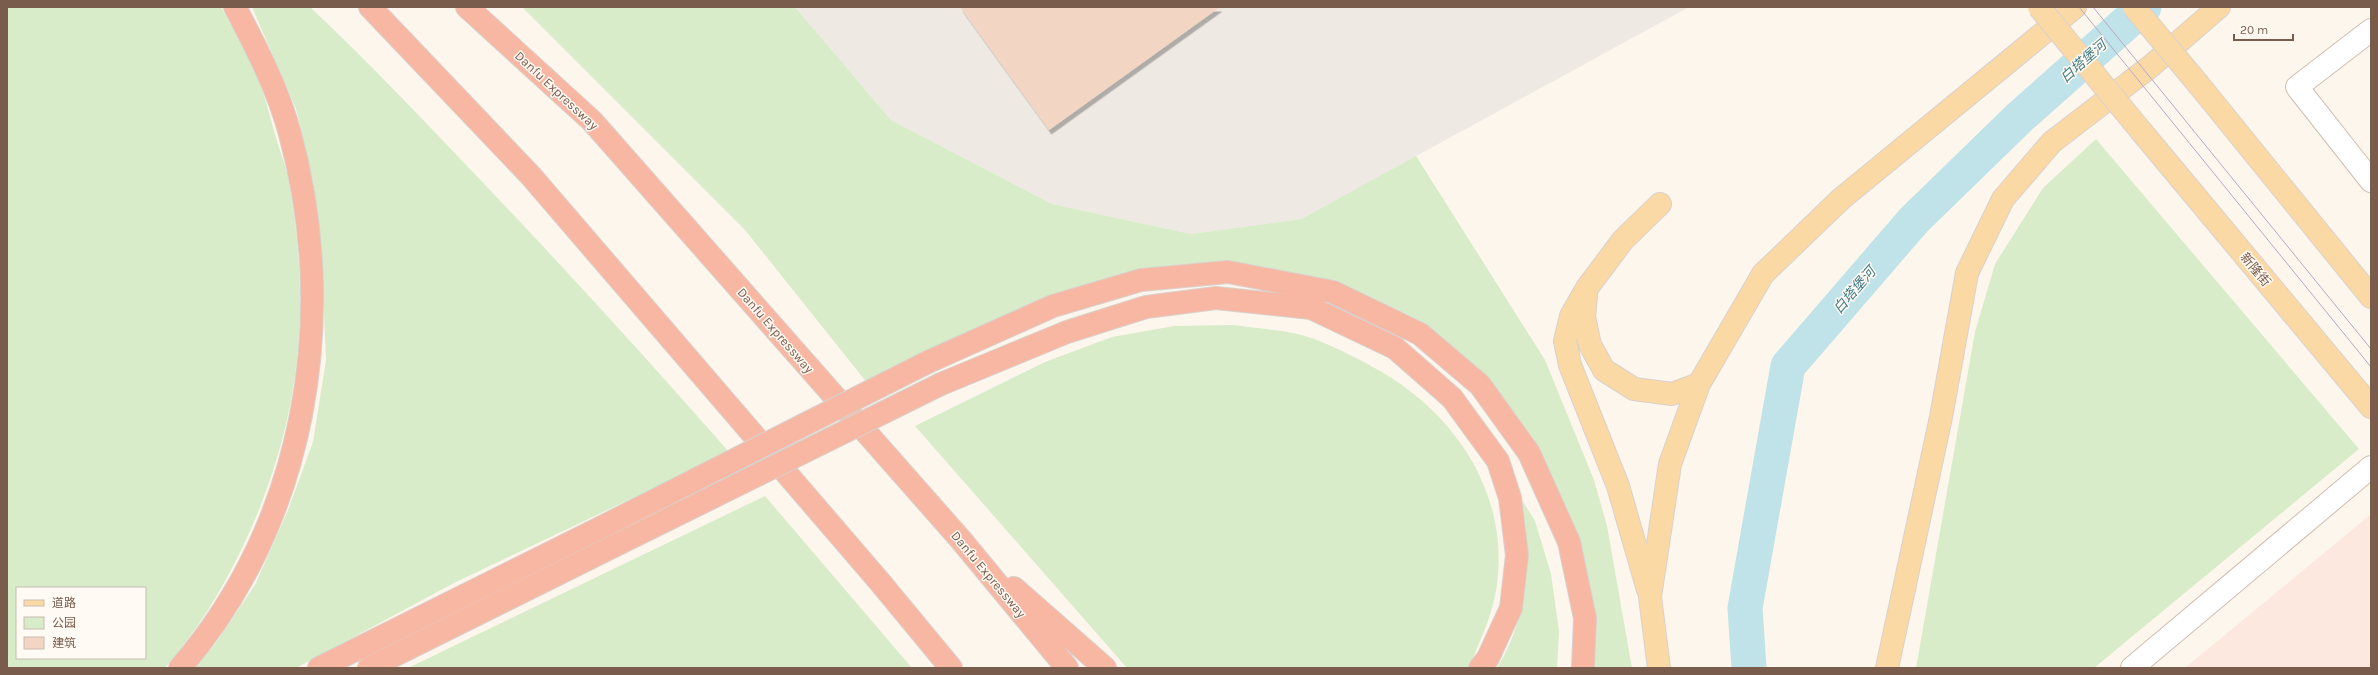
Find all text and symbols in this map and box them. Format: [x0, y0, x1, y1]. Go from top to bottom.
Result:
scale bar [2234, 16, 2293, 42]
text: 20 m [2240, 23, 2268, 37]
water label: 白塔堡河 [2057, 35, 2112, 86]
street label: Danfu Expressway [512, 48, 601, 133]
street label: 新隆街 [2237, 250, 2274, 289]
water label: 白塔堡河 [1830, 261, 1881, 317]
street label: Danfu Expressway [734, 285, 817, 376]
street label: Danfu Expressway [948, 528, 1029, 621]
legend [16, 587, 146, 659]
text: 道路 [52, 596, 76, 610]
text: 公园 [52, 616, 76, 630]
text: 建筑 [52, 636, 76, 650]

